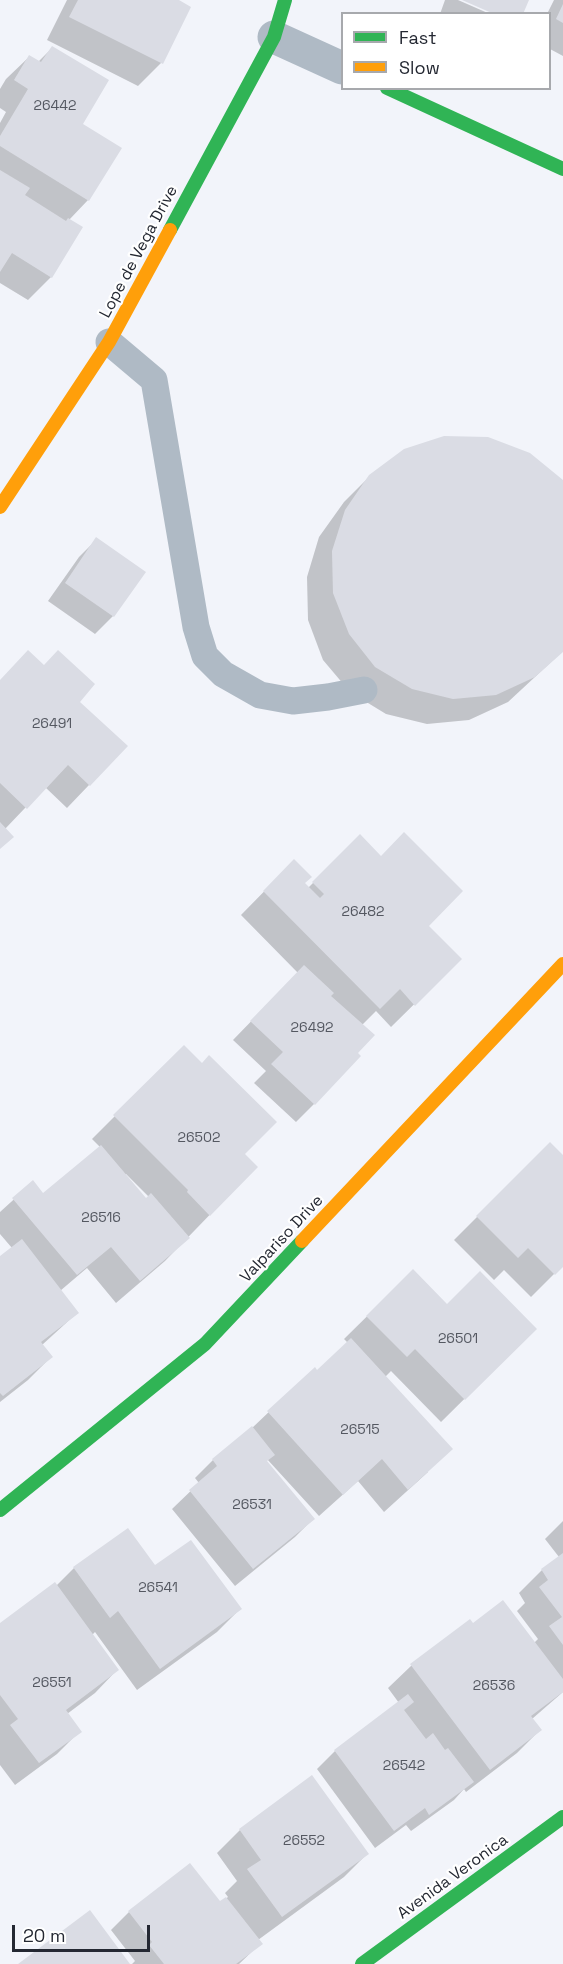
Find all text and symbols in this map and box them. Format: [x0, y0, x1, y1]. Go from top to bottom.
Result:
legend [341, 12, 551, 90]
text: Fast [399, 26, 436, 49]
text: Slow [399, 56, 440, 79]
house number: 26442 [34, 98, 76, 114]
street label: Lope de Vega Drive [96, 183, 182, 321]
house number: 26491 [32, 716, 72, 732]
house number: 26482 [342, 904, 384, 920]
house number: 26492 [291, 1020, 333, 1036]
house number: 26502 [178, 1130, 220, 1146]
street label: Valpariso Drive [237, 1191, 327, 1287]
house number: 26516 [81, 1210, 121, 1226]
house number: 26501 [438, 1331, 478, 1347]
house number: 26515 [340, 1422, 380, 1438]
house number: 26531 [232, 1497, 272, 1513]
house number: 26541 [138, 1580, 178, 1596]
house number: 26551 [32, 1675, 72, 1691]
house number: 26536 [473, 1678, 515, 1694]
house number: 26542 [383, 1758, 425, 1774]
street label: Avenida Veronica [394, 1830, 512, 1924]
house number: 26552 [283, 1833, 325, 1849]
scale bar [15, 1913, 153, 1951]
text: 20 m [23, 1924, 66, 1947]

